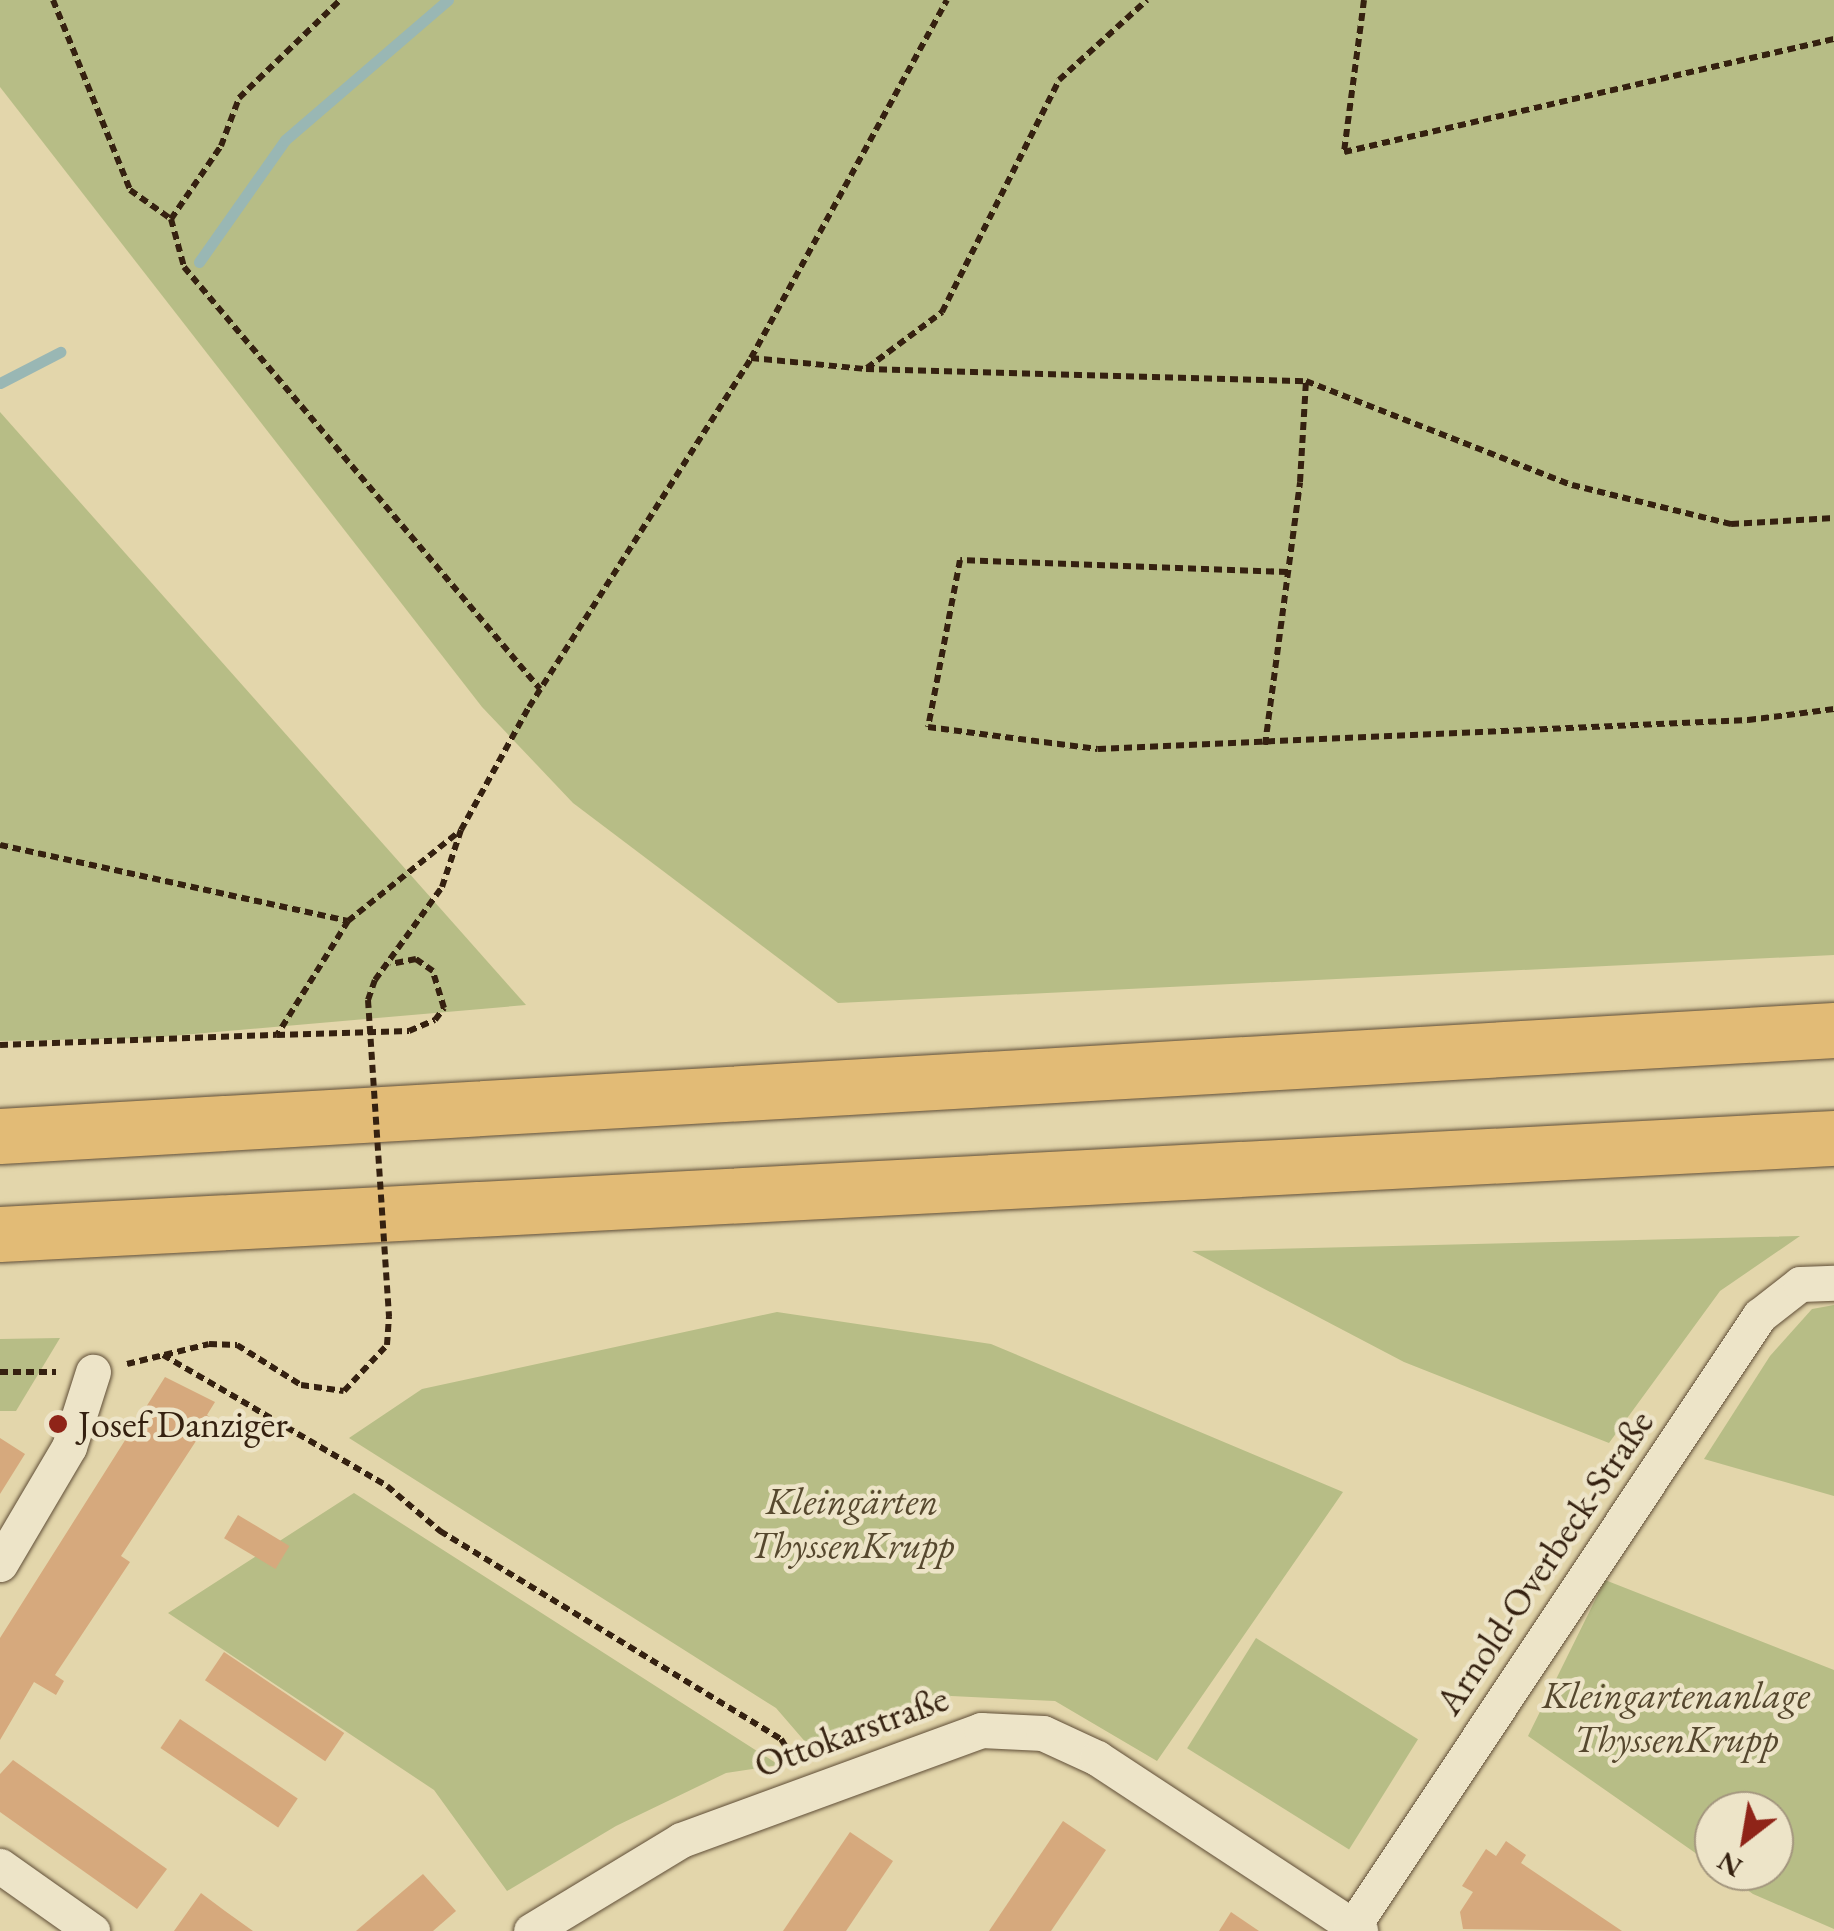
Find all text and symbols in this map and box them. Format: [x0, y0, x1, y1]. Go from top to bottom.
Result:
place label: Josef Danziger [78, 1401, 288, 1447]
street label: Arnold-Overbeck-Straße [1425, 1401, 1663, 1723]
marker: Josef Danziger [47, 1413, 69, 1435]
park label: Kleingärten ThyssenKrupp [750, 1478, 954, 1568]
park label: Kleingartenanlage ThyssenKrupp [1542, 1672, 1810, 1762]
street label: Ottokarstraße [748, 1675, 954, 1787]
north arrow [1694, 1791, 1794, 1891]
text: N [1711, 1844, 1749, 1886]

